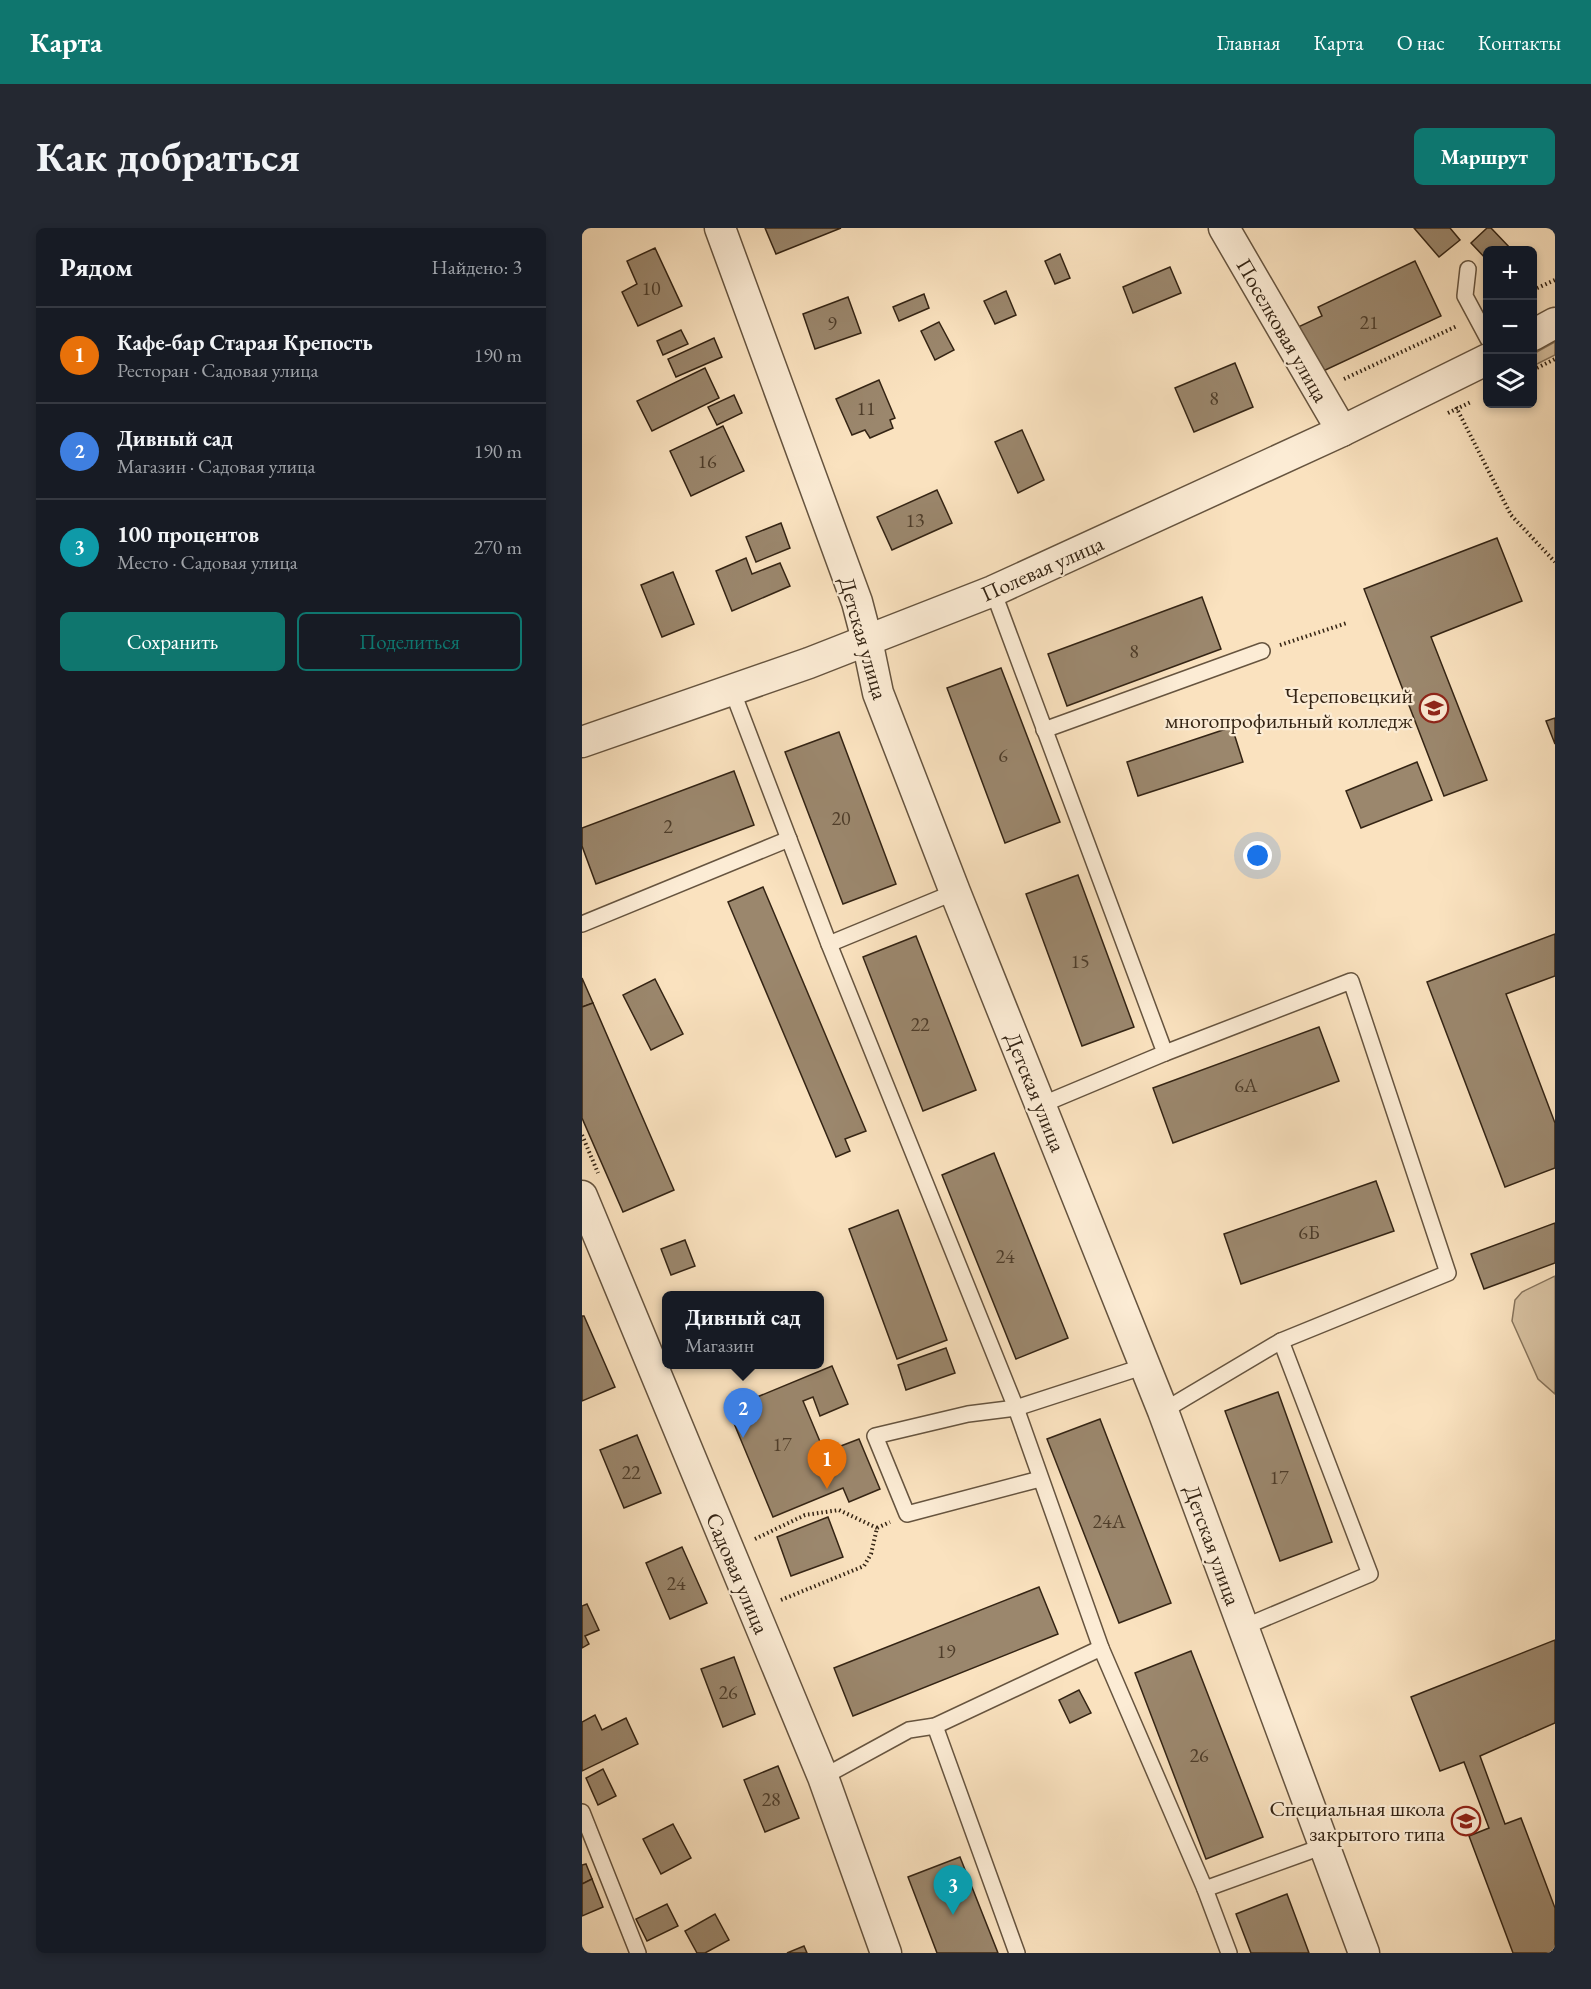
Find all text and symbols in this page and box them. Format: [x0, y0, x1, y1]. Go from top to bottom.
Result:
text: Карта [30, 24, 102, 60]
text: Главная [1216, 29, 1280, 56]
text: Карта [1313, 29, 1364, 56]
text: О нас [1397, 29, 1445, 56]
text: Контакты [1478, 29, 1561, 56]
button: Маршрут [1414, 128, 1555, 185]
text: Как добраться [36, 129, 300, 184]
map controls [1483, 246, 1537, 408]
button: + [1483, 246, 1537, 300]
text: Рядом [60, 250, 133, 284]
street label: Поселковая улица [1230, 253, 1336, 408]
text: Найдено: 3 [431, 254, 522, 280]
house number: 10 [641, 275, 661, 301]
button: − [1483, 300, 1537, 354]
house number: 21 [1359, 309, 1379, 335]
house number: 9 [827, 310, 837, 336]
text: Кафе-бар Старая Крепость [117, 328, 373, 357]
text: 1 [74, 342, 85, 368]
text: 190 m [474, 342, 522, 368]
button: layers [1483, 354, 1537, 408]
text: Ресторан · Садовая улица [117, 357, 319, 383]
house number: 8 [1209, 385, 1219, 411]
house number: 11 [856, 395, 876, 421]
text: Дивный сад [117, 424, 233, 453]
text: 2 [74, 438, 85, 464]
text: 190 m [474, 438, 522, 464]
house number: 16 [697, 448, 717, 474]
text: Магазин · Садовая улица [117, 453, 315, 479]
house number: 13 [905, 507, 925, 533]
text: 100 процентов [117, 520, 259, 549]
street label: Полевая улица [976, 528, 1108, 608]
text: 3 [74, 534, 85, 560]
text: 270 m [474, 534, 522, 560]
text: Место · Садовая улица [117, 549, 298, 575]
street label: Детская улица [832, 573, 895, 703]
button: Сохранить [60, 612, 285, 671]
button: Поделиться [297, 612, 522, 671]
house number: 8 [1129, 638, 1139, 664]
place label: Череповецкий многопрофильный колледж [1165, 681, 1414, 735]
school or university icon: Череповецкий многопрофильный колледж [1418, 692, 1450, 724]
house number: 6 [998, 742, 1008, 768]
house number: 20 [831, 805, 851, 831]
house number: 2 [663, 813, 673, 839]
your location [1243, 841, 1272, 870]
house number: 15 [1070, 948, 1090, 974]
house number: 22 [910, 1011, 930, 1037]
street label: Детская улица [998, 1028, 1073, 1156]
house number: 6А [1234, 1072, 1258, 1098]
house number: 6Б [1298, 1219, 1320, 1245]
house number: 24 [995, 1243, 1015, 1269]
popup [662, 1291, 824, 1369]
text: Дивный сад [685, 1303, 801, 1332]
text: Магазин [685, 1332, 754, 1358]
pin: 2 [724, 1388, 762, 1438]
house number: 17 [772, 1431, 792, 1457]
pin: 1 [808, 1440, 846, 1489]
house number: 22 [621, 1459, 641, 1485]
house number: 17 [1269, 1464, 1289, 1490]
street label: Детская улица [1177, 1481, 1248, 1610]
street label: Садовая улица [699, 1508, 776, 1638]
house number: 24А [1092, 1508, 1126, 1534]
house number: 24 [666, 1570, 686, 1596]
house number: 19 [936, 1638, 956, 1664]
house number: 26 [718, 1679, 738, 1705]
house number: 26 [1189, 1742, 1209, 1768]
house number: 28 [761, 1786, 781, 1812]
place label: Специальная школа закрытого типа [1269, 1794, 1445, 1848]
school or university icon: Специальная школа закрытого типа [1450, 1805, 1482, 1837]
pin: 3 [934, 1866, 973, 1915]

